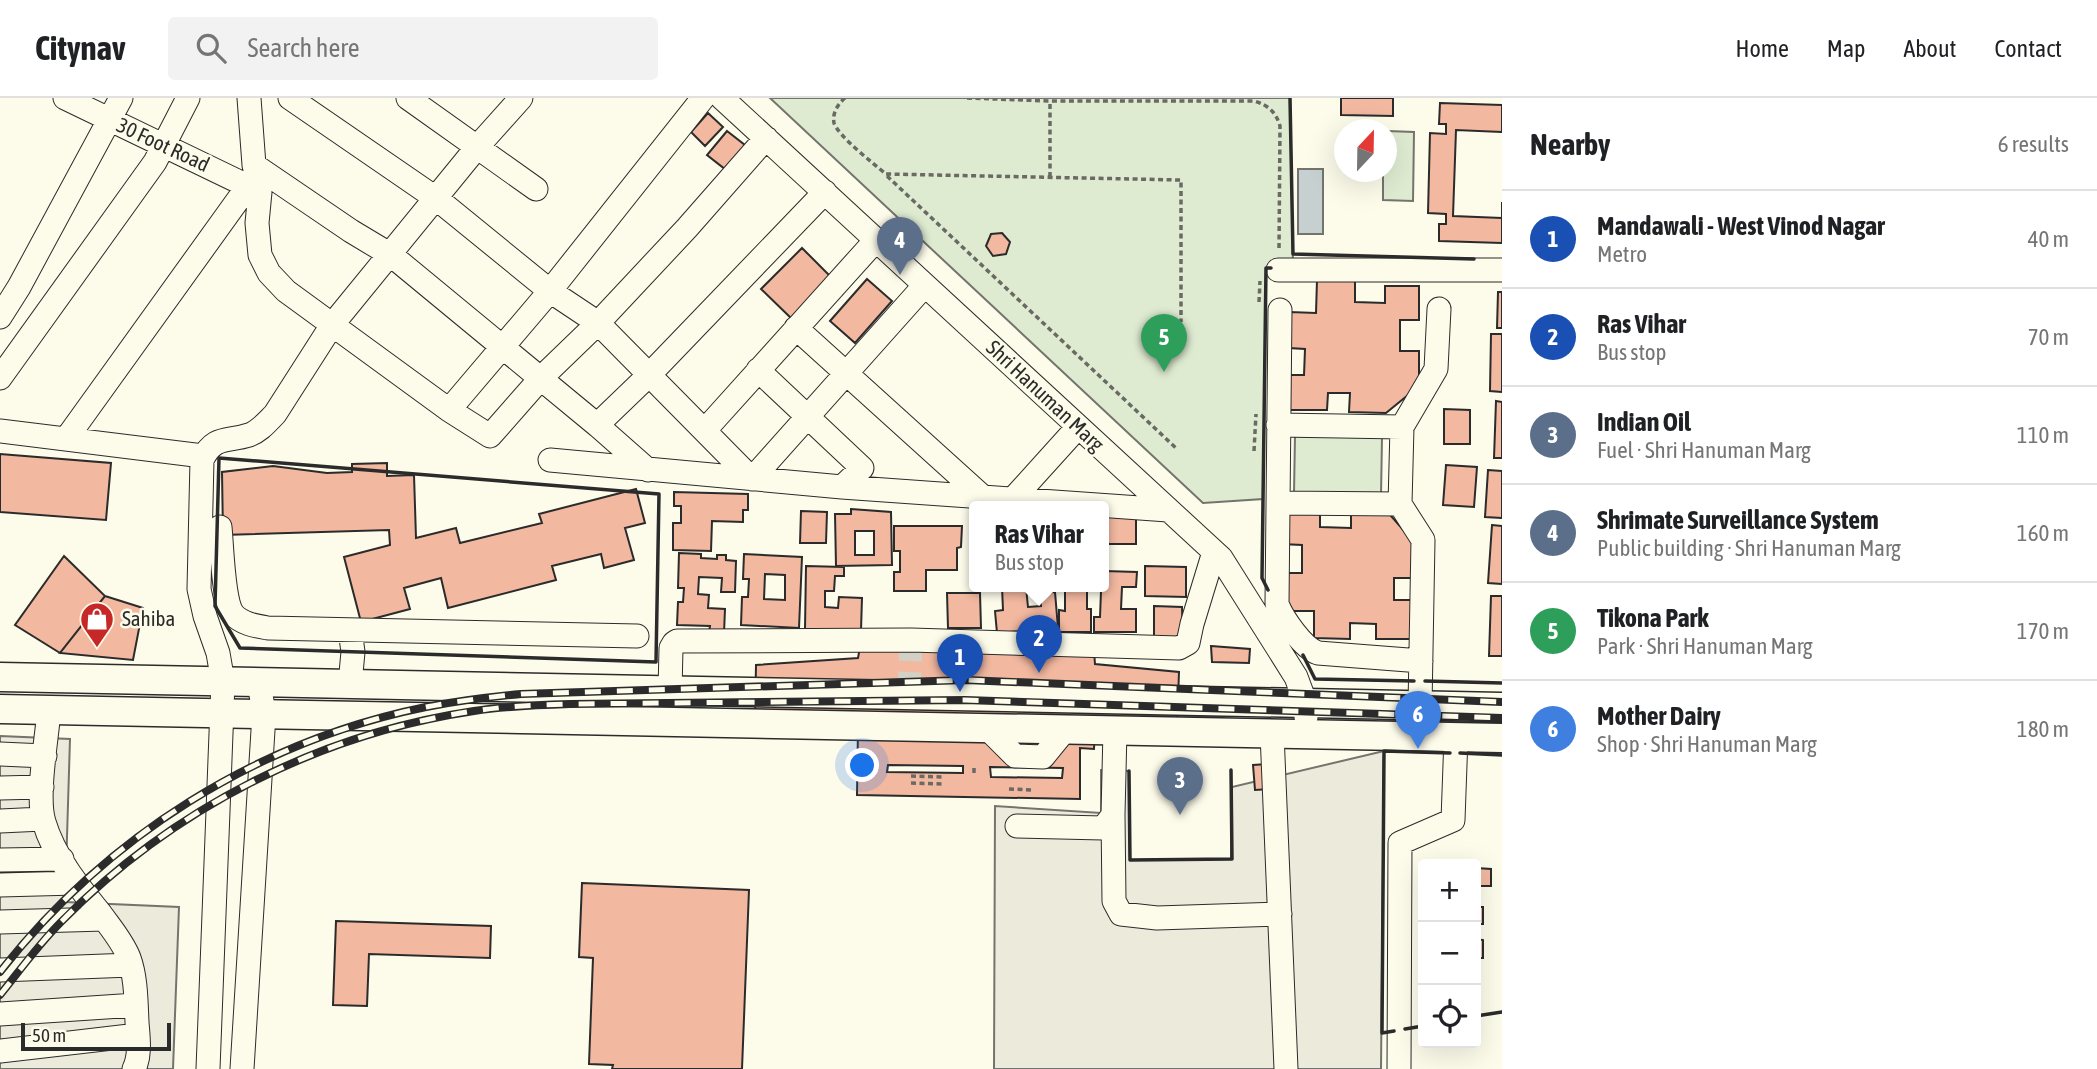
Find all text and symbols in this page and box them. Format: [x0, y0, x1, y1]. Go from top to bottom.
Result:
search box [168, 17, 658, 80]
text: Citynav [35, 29, 126, 67]
icon: search [192, 29, 230, 67]
text: Search here [248, 33, 360, 63]
text: Home [1735, 35, 1789, 62]
text: Map [1827, 35, 1865, 62]
text: About [1903, 35, 1956, 62]
text: Contact [1994, 35, 2062, 62]
street label: 30 Foot Road [113, 112, 214, 176]
north arrow [1334, 119, 1397, 182]
text: Nearby [1530, 127, 1610, 161]
text: 6 results [1998, 131, 2069, 157]
text: Mandawali - West Vinod Nagar [1597, 211, 1885, 241]
pin: 4 [877, 217, 923, 275]
text: 1 [1548, 226, 1558, 252]
text: 40 m [2028, 226, 2069, 252]
text: Metro [1597, 241, 1647, 267]
text: Ras Vihar [1597, 309, 1686, 339]
pin: 5 [1141, 314, 1187, 372]
text: 2 [1548, 324, 1558, 350]
text: 70 m [2028, 324, 2069, 350]
street label: Shri Hanuman Marg [982, 335, 1109, 456]
text: Bus stop [1597, 339, 1667, 365]
text: Indian Oil [1597, 407, 1691, 437]
text: 3 [1548, 422, 1558, 448]
text: 110 m [2017, 422, 2069, 448]
text: Fuel · Shri Hanuman Marg [1597, 437, 1811, 463]
popup [969, 501, 1109, 592]
text: Shrimate Surveillance System [1597, 505, 1879, 535]
text: Ras Vihar [995, 519, 1083, 549]
text: 4 [1548, 520, 1558, 546]
text: 160 m [2017, 520, 2069, 546]
text: Public building · Shri Hanuman Marg [1597, 535, 1901, 561]
text: Bus stop [995, 549, 1064, 575]
shop icon: Sahiba [78, 600, 116, 649]
text: Tikona Park [1597, 603, 1709, 633]
place label: Sahiba [122, 606, 175, 630]
pin: 2 [1016, 615, 1062, 673]
text: 5 [1548, 618, 1558, 644]
text: 170 m [2017, 618, 2069, 644]
text: Park · Shri Hanuman Marg [1597, 633, 1813, 659]
pin: 1 [937, 634, 983, 692]
pin: 6 [1395, 691, 1441, 749]
text: Mother Dairy [1597, 701, 1721, 731]
text: 6 [1548, 716, 1558, 742]
text: 180 m [2017, 716, 2069, 742]
text: Shop · Shri Hanuman Marg [1597, 731, 1817, 757]
your location [845, 748, 879, 782]
pin: 3 [1157, 757, 1203, 815]
map controls [1418, 859, 1481, 1048]
button: + [1418, 859, 1481, 922]
button: − [1418, 922, 1481, 985]
button: locate [1418, 985, 1481, 1048]
scale bar [21, 1020, 172, 1052]
text: 50 m [32, 1024, 66, 1046]

